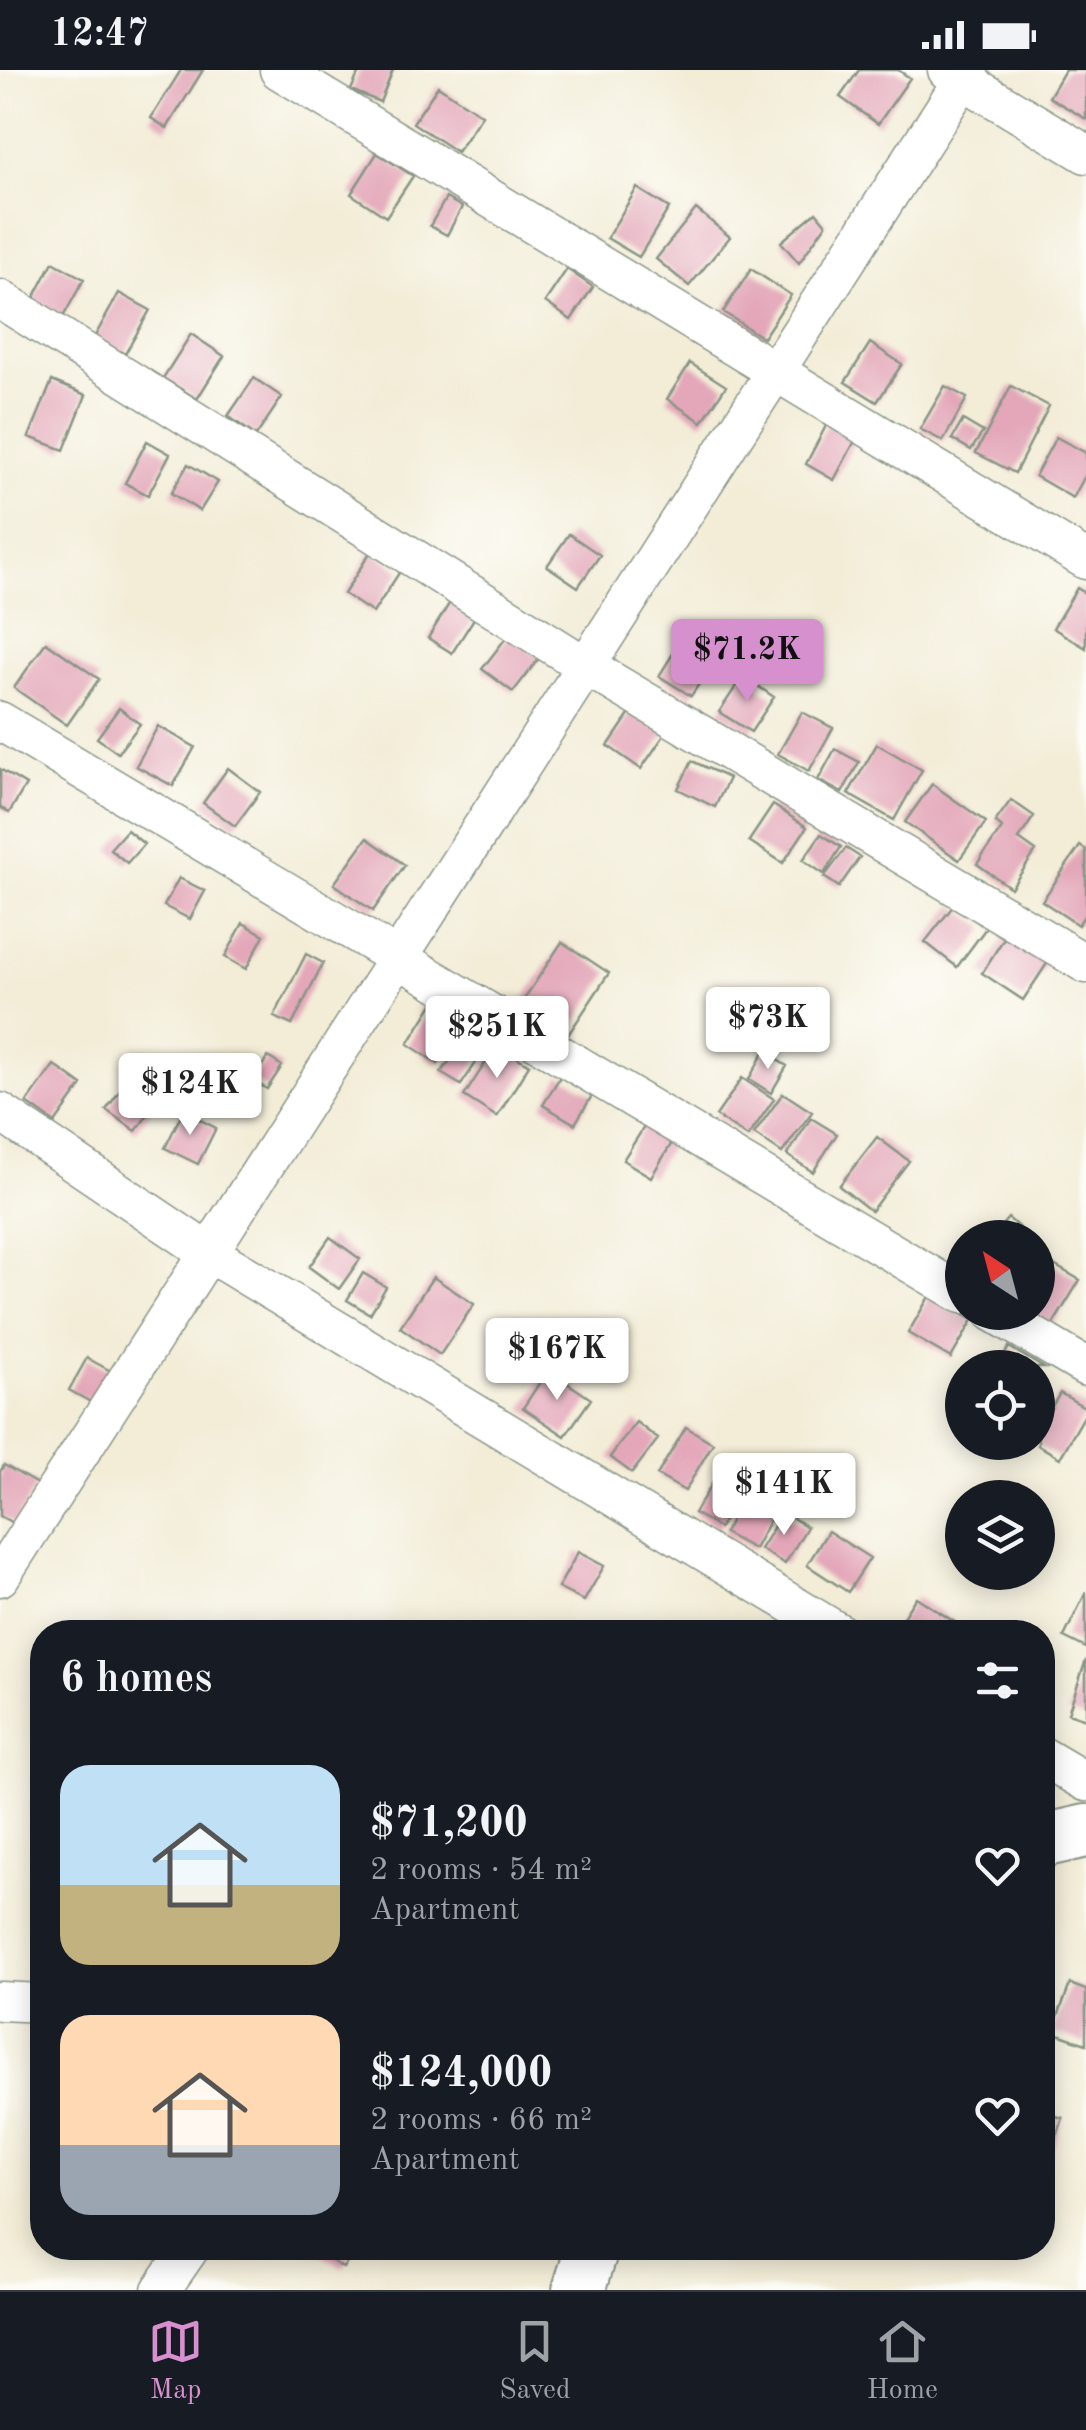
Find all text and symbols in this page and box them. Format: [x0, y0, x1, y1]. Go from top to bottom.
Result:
text: 12:47 [50, 16, 149, 54]
pin: $71.2K [666, 619, 828, 704]
text: $71.2K [693, 635, 801, 667]
pin: $73K [709, 987, 827, 1072]
pin: $251K [427, 996, 567, 1081]
text: $73K [728, 1003, 808, 1035]
text: $251K [448, 1012, 546, 1044]
pin: $124K [120, 1053, 260, 1138]
text: $124K [141, 1069, 239, 1101]
north arrow [945, 1220, 1055, 1330]
map controls [945, 1220, 1055, 1590]
pin: $167K [487, 1318, 627, 1403]
text: $167K [508, 1334, 606, 1366]
button: locate [945, 1350, 1055, 1460]
pin: $141K [714, 1453, 854, 1538]
text: $141K [735, 1469, 833, 1501]
button: layers [945, 1480, 1055, 1590]
icon: filters [970, 1653, 1025, 1708]
text: 6 homes [60, 1659, 212, 1701]
text: $71,200 [370, 1804, 528, 1846]
icon: home [140, 1805, 260, 1925]
icon: heart [970, 1838, 1025, 1893]
text: 2 rooms · 54 m² [370, 1855, 592, 1887]
text: Apartment [370, 1895, 520, 1927]
text: $124,000 [370, 2054, 552, 2096]
icon: home [140, 2055, 260, 2175]
icon: heart [970, 2088, 1025, 2143]
text: 2 rooms · 66 m² [370, 2105, 592, 2137]
text: Apartment [370, 2145, 520, 2177]
tab: Map [148, 2314, 203, 2409]
tab: Saved [499, 2314, 571, 2409]
tab: Home [867, 2314, 938, 2409]

